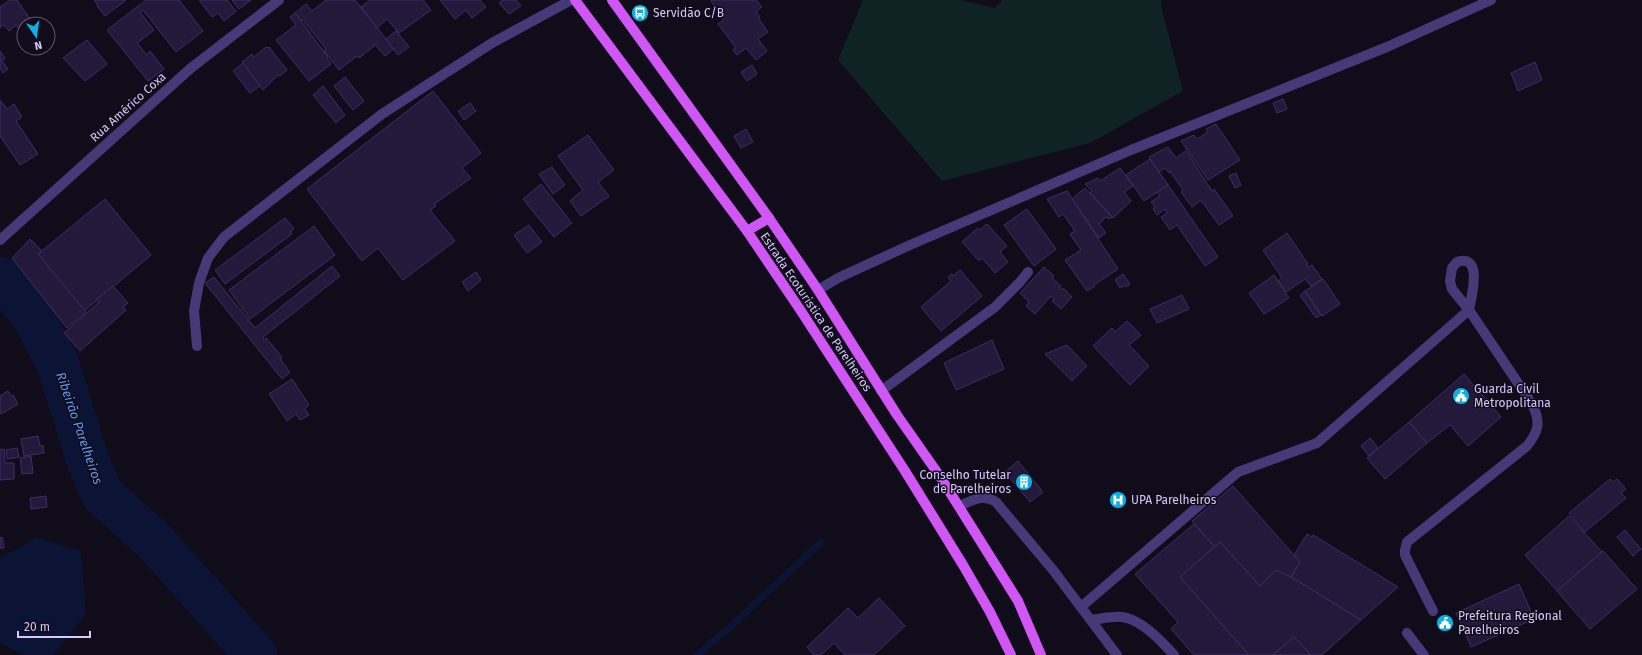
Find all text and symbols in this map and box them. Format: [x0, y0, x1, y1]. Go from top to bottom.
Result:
bus stop icon: Servidão C/B [630, 3, 650, 23]
place label: Servidão C/B [653, 6, 724, 20]
north arrow [16, 16, 56, 56]
text: N [33, 38, 43, 52]
street label: Rua Américo Coxa [87, 69, 169, 145]
street label: Estrada Ecoturistica de Parelheiros [757, 230, 875, 394]
water label: Ribeirão Parelheiros [53, 370, 106, 486]
place label: Guarda Civil Metropolitana [1474, 382, 1551, 410]
public building icon: Guarda Civil Metropolitana [1451, 386, 1471, 406]
place label: Conselho Tutelar de Parelheiros [920, 468, 1011, 496]
building icon: Conselho Tutelar de Parelheiros [1014, 472, 1034, 492]
hospital icon: UPA Parelheiros [1108, 490, 1128, 510]
place label: UPA Parelheiros [1131, 493, 1217, 507]
place label: Prefeitura Regional Parelheiros [1458, 609, 1562, 637]
scale bar [18, 613, 90, 639]
public building icon: Prefeitura Regional Parelheiros [1435, 613, 1455, 633]
text: 20 m [24, 620, 50, 634]

